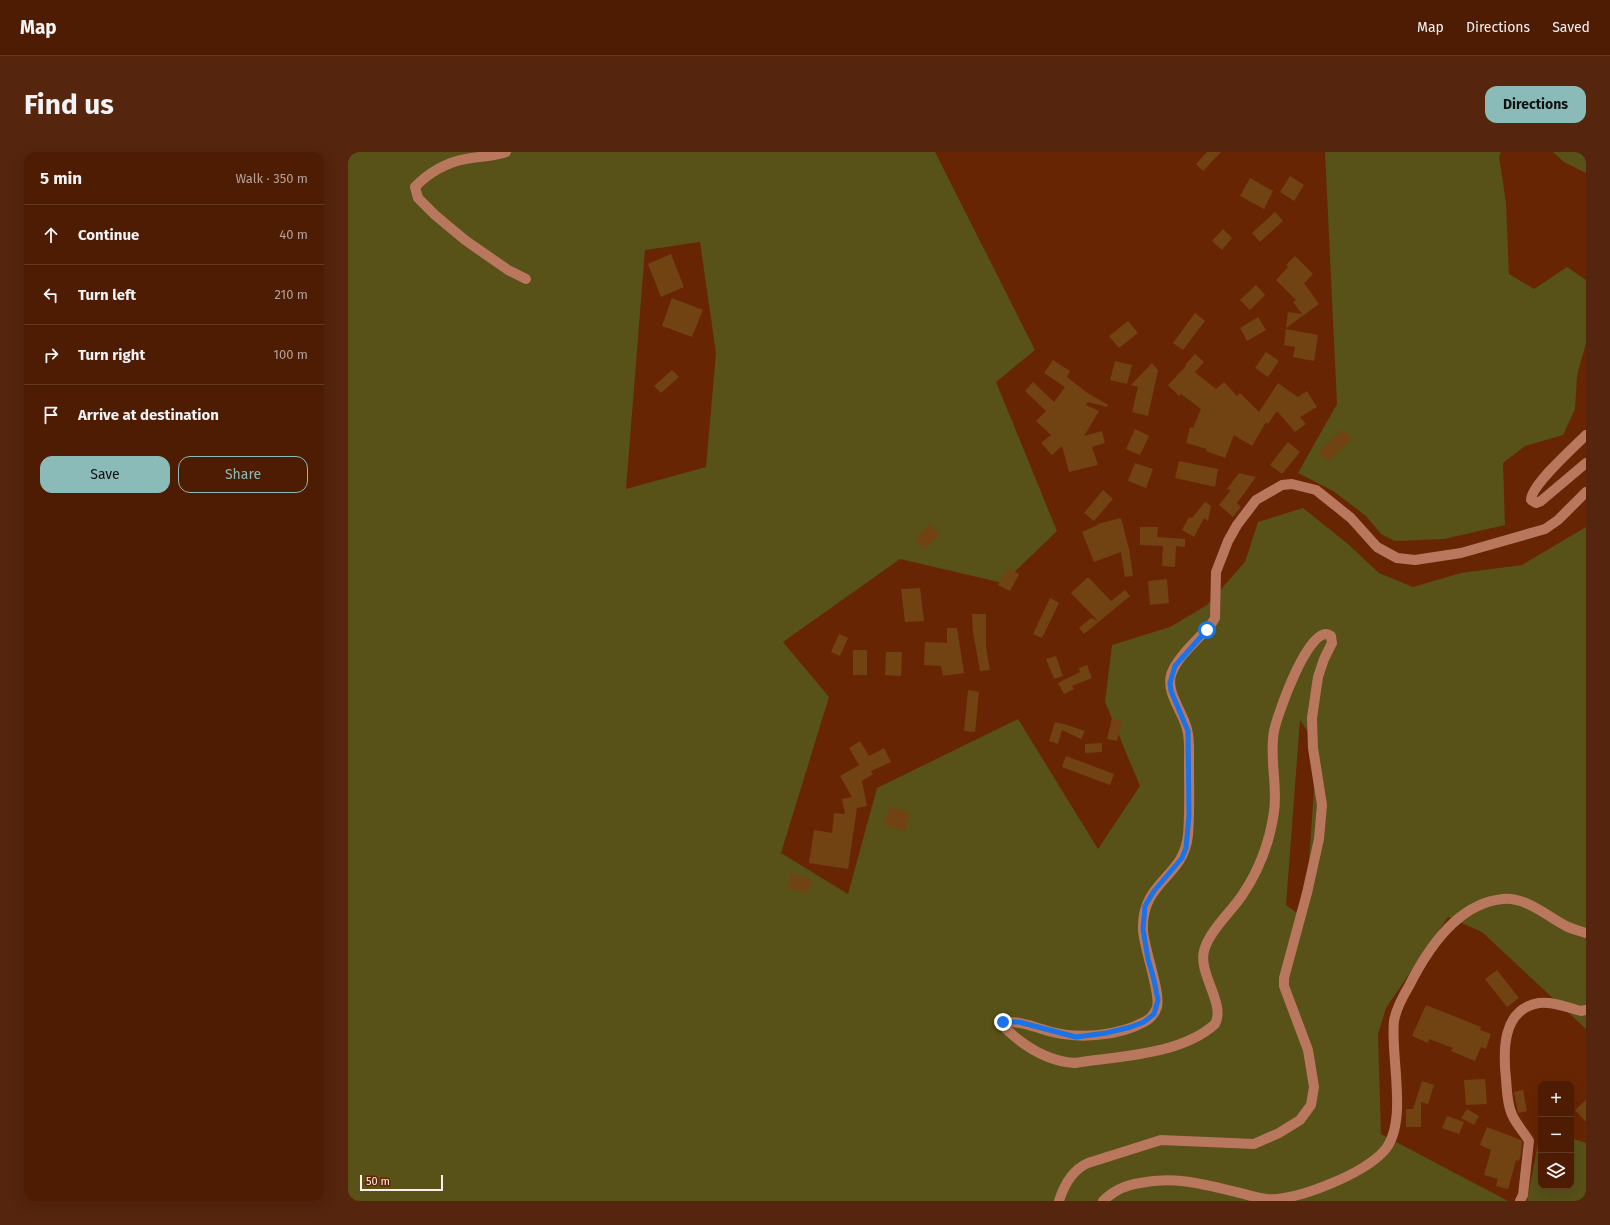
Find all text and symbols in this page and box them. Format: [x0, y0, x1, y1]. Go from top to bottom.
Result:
text: Map [20, 16, 57, 39]
text: Map [1417, 19, 1444, 36]
text: Directions [1466, 19, 1530, 36]
text: Saved [1552, 19, 1590, 36]
button: Directions [1485, 86, 1586, 123]
text: Find us [24, 88, 114, 121]
text: 5 min [40, 168, 82, 189]
text: Walk · 350 m [235, 171, 308, 186]
icon: ahead [40, 224, 62, 246]
text: Continue [78, 226, 139, 244]
text: 40 m [279, 227, 308, 242]
icon: left [40, 284, 62, 306]
text: Turn left [78, 286, 136, 304]
text: 210 m [274, 287, 308, 302]
icon: right [40, 344, 62, 366]
text: Turn right [78, 346, 145, 364]
text: 100 m [273, 347, 308, 362]
icon: arrive [40, 404, 62, 426]
text: Arrive at destination [78, 406, 219, 424]
button: Save [40, 456, 170, 493]
button: Share [178, 456, 308, 493]
route start [1198, 621, 1216, 639]
route end [994, 1013, 1012, 1031]
map controls [1538, 1081, 1574, 1189]
button: + [1538, 1081, 1574, 1117]
button: − [1538, 1117, 1574, 1153]
button: layers [1538, 1153, 1574, 1189]
scale bar [360, 1173, 443, 1192]
text: 50 m [366, 1175, 390, 1188]

